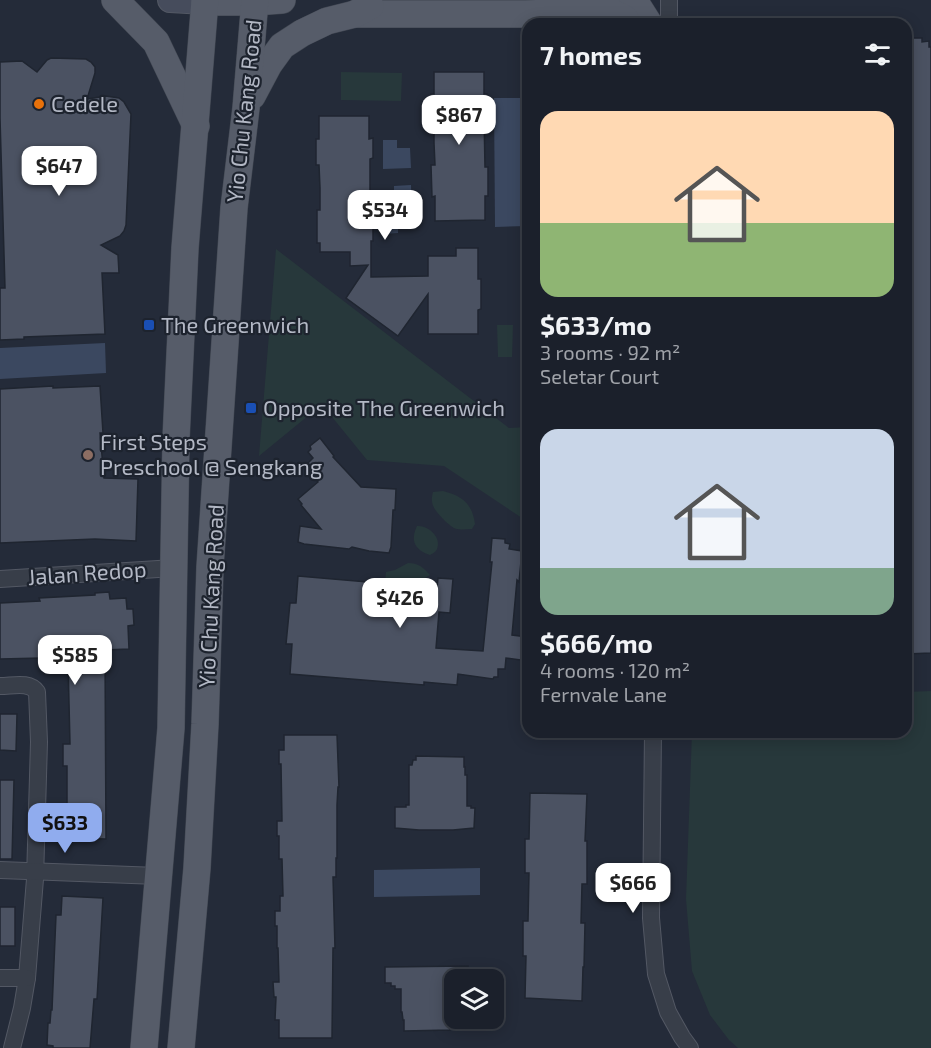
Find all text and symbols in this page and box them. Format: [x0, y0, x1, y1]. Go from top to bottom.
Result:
street label: Yio Chu Kang Road [220, 18, 266, 204]
icon: filters [861, 38, 894, 71]
text: 7 homes [540, 39, 642, 70]
place label: Cedele [51, 90, 118, 116]
pin: $867 [423, 95, 495, 146]
marker: Cedele [32, 97, 46, 111]
text: $867 [436, 102, 482, 126]
pin: $647 [23, 146, 95, 197]
icon: home [663, 150, 771, 258]
text: $647 [36, 153, 82, 177]
pin: $534 [349, 190, 421, 241]
text: $534 [362, 197, 408, 221]
text: $633/mo [540, 309, 652, 340]
place label: The Greenwich [161, 311, 309, 337]
marker: The Greenwich [142, 318, 156, 332]
text: 3 rooms · 92 m² [540, 340, 680, 364]
text: Seletar Court [540, 364, 659, 388]
place label: Opposite The Greenwich [263, 394, 505, 420]
marker: Opposite The Greenwich [244, 401, 258, 415]
place label: First Steps Preschool @ Sengkang [100, 428, 322, 479]
marker: First Steps Preschool @ Sengkang [81, 448, 95, 462]
icon: home [663, 468, 771, 576]
street label: Yio Chu Kang Road [192, 503, 228, 688]
street label: Jalan Redop [27, 555, 147, 589]
pin: $426 [364, 578, 436, 629]
text: $426 [376, 585, 424, 609]
text: $666/mo [540, 627, 653, 658]
pin: $585 [39, 635, 111, 686]
text: $585 [52, 642, 98, 666]
text: 4 rooms · 120 m² [540, 658, 690, 682]
text: Fernvale Lane [540, 682, 667, 706]
pin: $633 [29, 803, 101, 854]
text: $633 [42, 810, 88, 834]
pin: $666 [597, 863, 669, 914]
text: $666 [610, 870, 657, 894]
map controls [444, 969, 504, 1029]
button: layers [444, 969, 504, 1029]

